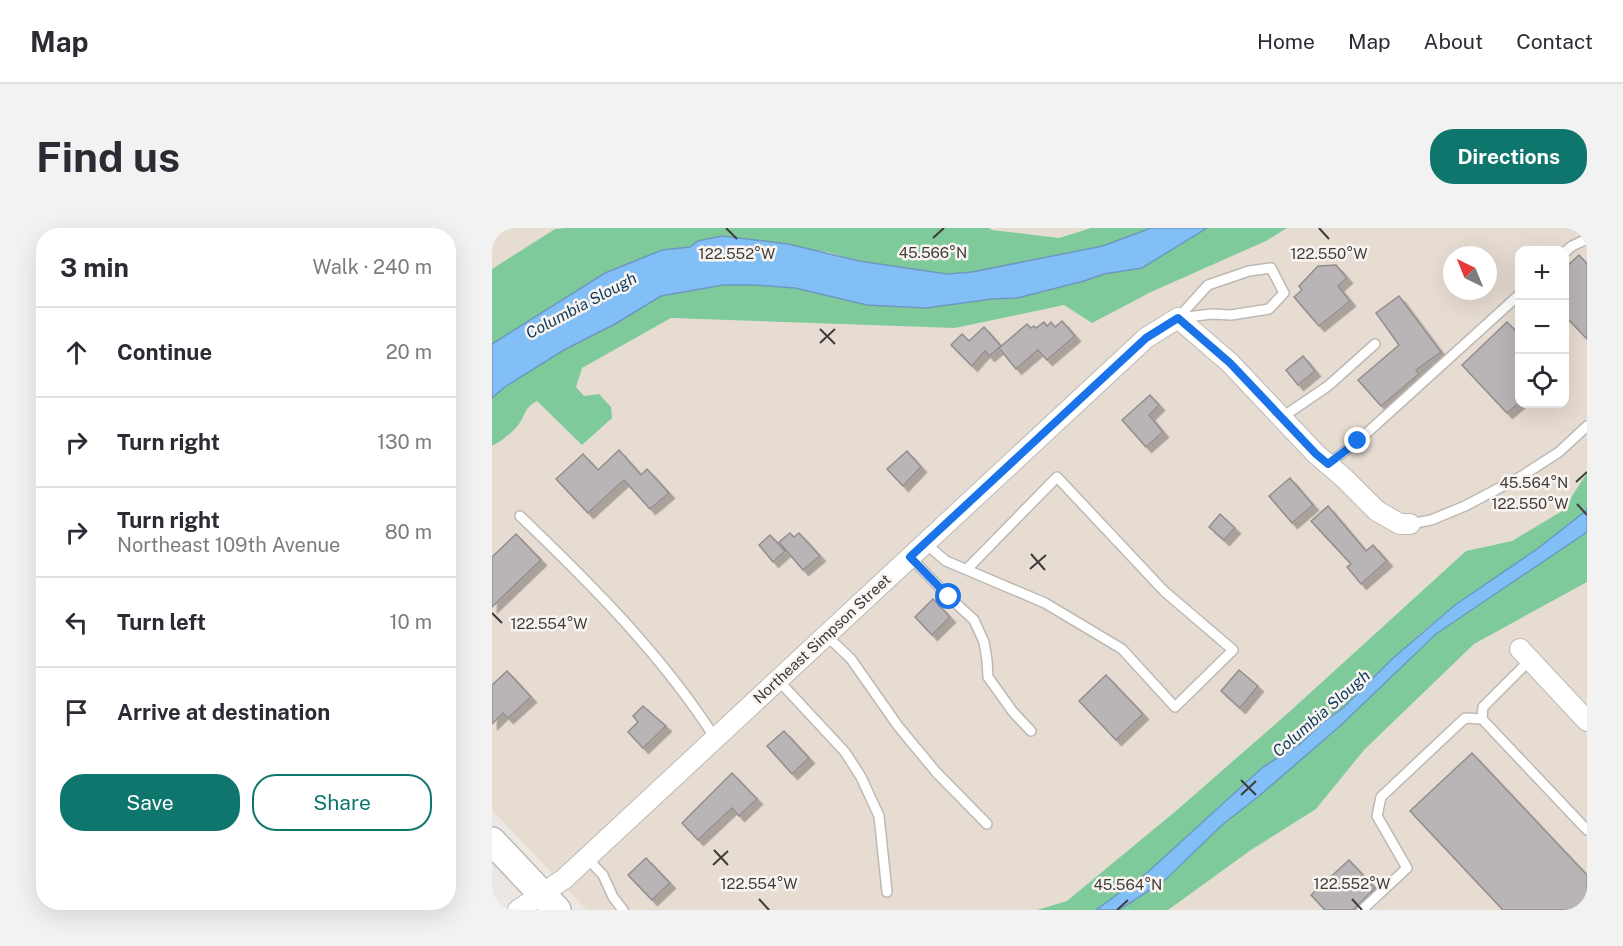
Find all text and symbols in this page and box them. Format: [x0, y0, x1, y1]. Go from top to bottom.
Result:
text: Map [30, 25, 89, 58]
text: Home [1257, 29, 1315, 54]
text: Map [1348, 29, 1391, 54]
text: About [1424, 29, 1483, 54]
text: Contact [1516, 29, 1593, 54]
button: Directions [1430, 129, 1587, 184]
text: Find us [36, 132, 180, 181]
text: 45.566°N [899, 244, 967, 261]
text: 122.552°W [699, 245, 775, 262]
text: 122.550°W [1290, 245, 1368, 262]
north arrow [1443, 246, 1497, 300]
map controls [1515, 246, 1569, 408]
button: + [1515, 246, 1569, 300]
text: 3 min [60, 252, 129, 283]
text: Walk · 240 m [312, 255, 432, 279]
water label: Columbia Slough [523, 268, 640, 343]
button: − [1515, 300, 1569, 354]
icon: ahead [60, 336, 93, 369]
text: Continue [117, 339, 212, 365]
text: 20 m [386, 340, 432, 364]
button: locate [1515, 354, 1569, 408]
icon: right [60, 426, 93, 459]
route end [1344, 427, 1370, 453]
text: Turn right [117, 429, 220, 455]
text: 130 m [377, 430, 432, 454]
text: 45.564°N [1500, 474, 1568, 491]
text: 122.550°W [1491, 495, 1569, 512]
text: Turn right [117, 507, 220, 533]
icon: right [60, 516, 93, 549]
text: 80 m [385, 520, 432, 544]
text: Northeast 109th Avenue [117, 533, 340, 557]
street label: Northeast Simpson Street [750, 571, 894, 707]
route start [935, 583, 961, 609]
icon: left [60, 606, 93, 639]
text: Turn left [117, 609, 206, 635]
text: 10 m [389, 610, 432, 634]
text: 122.554°W [510, 615, 588, 632]
water label: Columbia Slough [1269, 666, 1374, 761]
icon: arrive [60, 696, 93, 729]
text: Arrive at destination [117, 699, 330, 725]
button: Save [60, 774, 240, 831]
button: Share [252, 774, 432, 831]
text: 122.554°W [720, 875, 798, 892]
text: 122.552°W [1314, 875, 1390, 892]
text: 45.564°N [1094, 876, 1162, 893]

